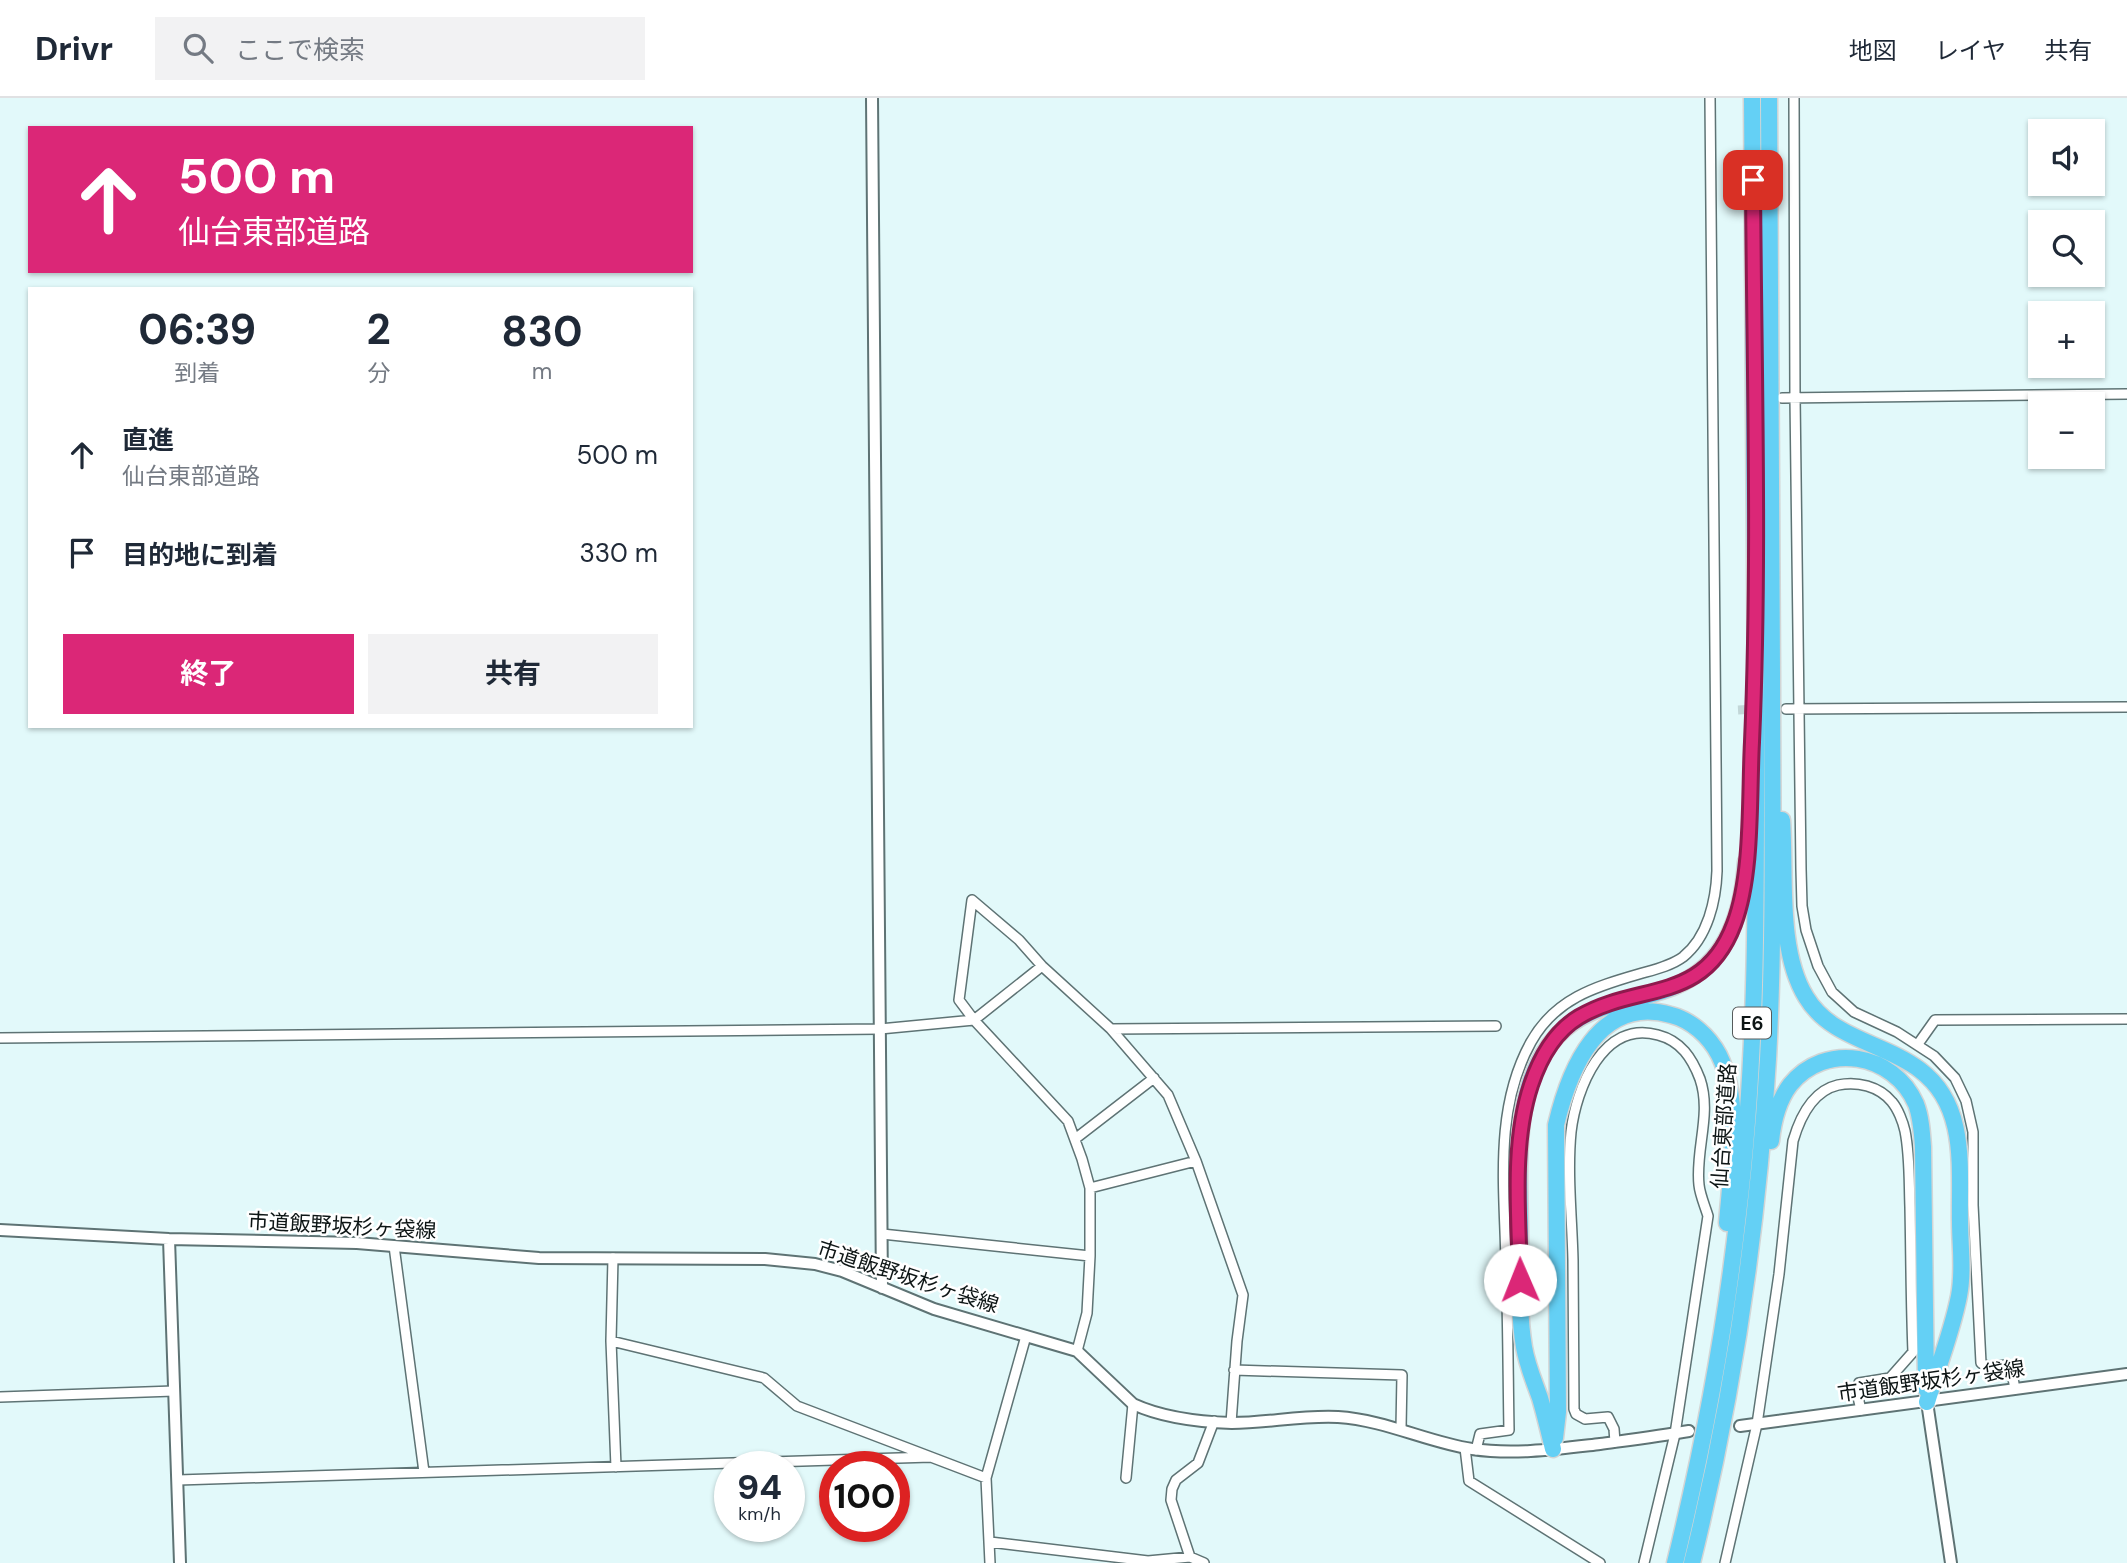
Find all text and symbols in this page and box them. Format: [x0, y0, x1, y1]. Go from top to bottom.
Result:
search box [155, 17, 645, 80]
text: Drivr [35, 27, 113, 70]
icon: search [179, 29, 217, 67]
text: ここで検索 [235, 33, 365, 67]
text: 地図 [1849, 35, 1897, 66]
text: レイヤ [1935, 35, 2006, 66]
text: 共有 [2044, 35, 2092, 66]
map controls [2028, 119, 2105, 469]
button: sound [2028, 119, 2105, 196]
text: 500 m [178, 144, 335, 208]
pin [1723, 150, 1783, 210]
icon: ahead [63, 154, 154, 245]
icon: arrive [1734, 161, 1772, 199]
button: search [2028, 210, 2105, 287]
text: 仙台東部道路 [178, 211, 370, 253]
button: + [2028, 301, 2105, 378]
text: 06:39 [138, 302, 256, 357]
text: 2 [367, 302, 391, 357]
text: 830 [501, 304, 583, 359]
text: m [532, 356, 552, 386]
text: 到着 [174, 358, 220, 388]
text: 分 [367, 358, 390, 388]
button: − [2028, 392, 2105, 469]
text: 直進 [122, 423, 174, 457]
icon: ahead [63, 436, 101, 474]
text: 500 m [576, 438, 658, 472]
text: 仙台東部道路 [122, 461, 260, 491]
icon: arrive [63, 534, 101, 572]
text: 330 m [579, 536, 658, 570]
text: 目的地に到着 [122, 538, 278, 572]
button: 終了 [63, 634, 354, 714]
button: 共有 [368, 634, 658, 714]
road number: E6 [1733, 1007, 1771, 1038]
street label: 仙台東部道路 [1706, 1062, 1742, 1190]
street label: 市道飯野坂杉ヶ袋線 [247, 1207, 437, 1245]
street label: 市道飯野坂杉ヶ袋線 [814, 1234, 1002, 1320]
position arrow [1483, 1243, 1557, 1317]
street label: 市道飯野坂杉ヶ袋線 [1835, 1354, 2027, 1408]
speed limit sign: 100 [819, 1451, 910, 1542]
text: 94 [737, 1464, 782, 1510]
text: km/h [738, 1502, 781, 1526]

